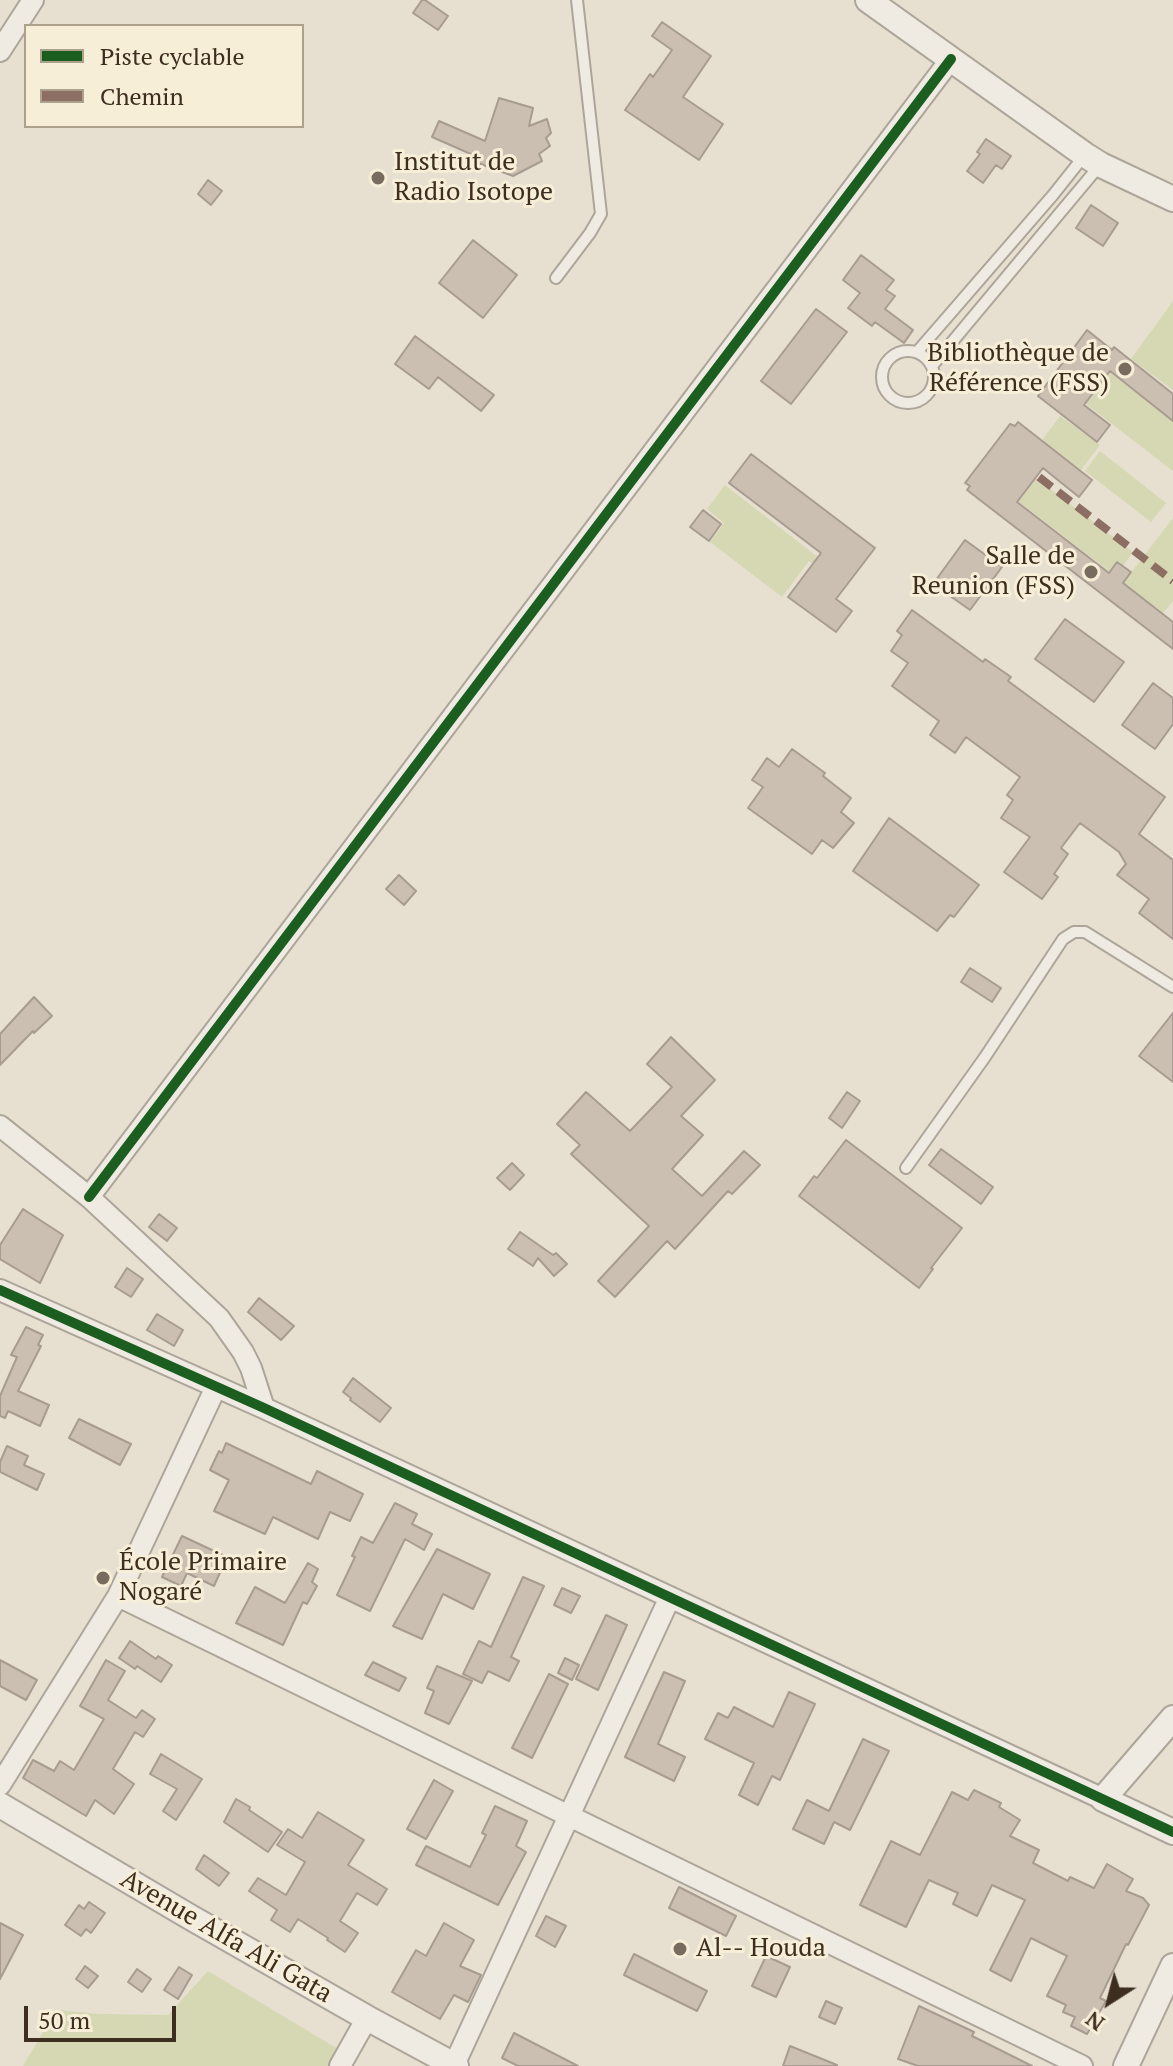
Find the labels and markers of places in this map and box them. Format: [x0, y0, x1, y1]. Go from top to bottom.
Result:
place label: Institut de Radio Isotope [394, 147, 553, 208]
marker: Institut de Radio Isotope [369, 169, 387, 187]
place label: Bibliothèque de Référence (FSS) [927, 338, 1109, 400]
marker: Bibliothèque de Référence (FSS) [1116, 360, 1134, 378]
place label: Salle de Reunion (FSS) [912, 541, 1075, 602]
marker: Salle de Reunion (FSS) [1082, 563, 1100, 581]
place label: École Primaire Nogaré [119, 1547, 287, 1608]
marker: École Primaire Nogaré [94, 1569, 112, 1587]
place label: Al-- Houda [696, 1933, 826, 1965]
marker: Al-- Houda [671, 1940, 689, 1958]

